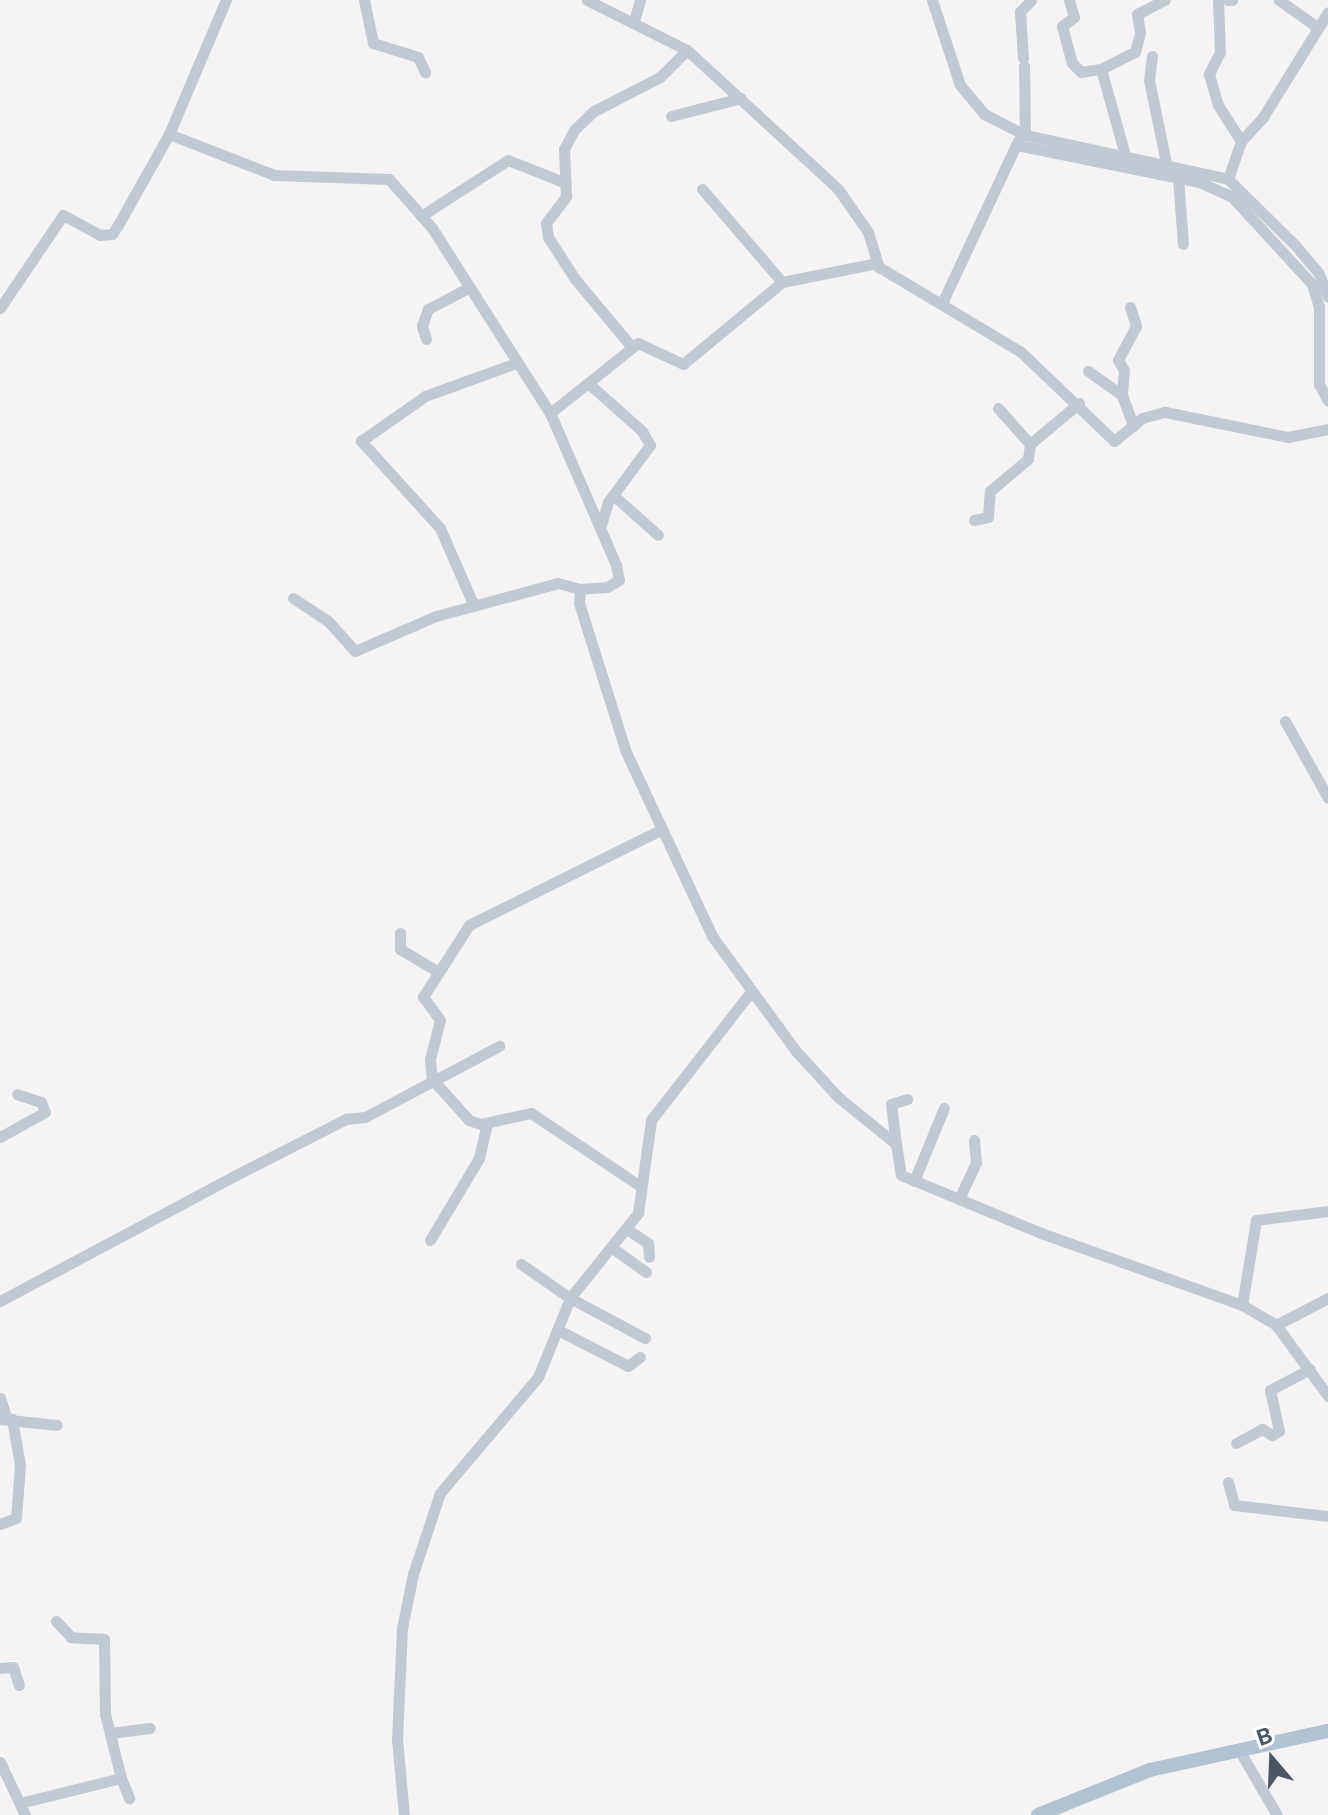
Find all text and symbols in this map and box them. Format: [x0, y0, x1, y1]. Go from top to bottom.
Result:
north arrow [1232, 1719, 1312, 1799]
text: B [1253, 1722, 1276, 1751]

